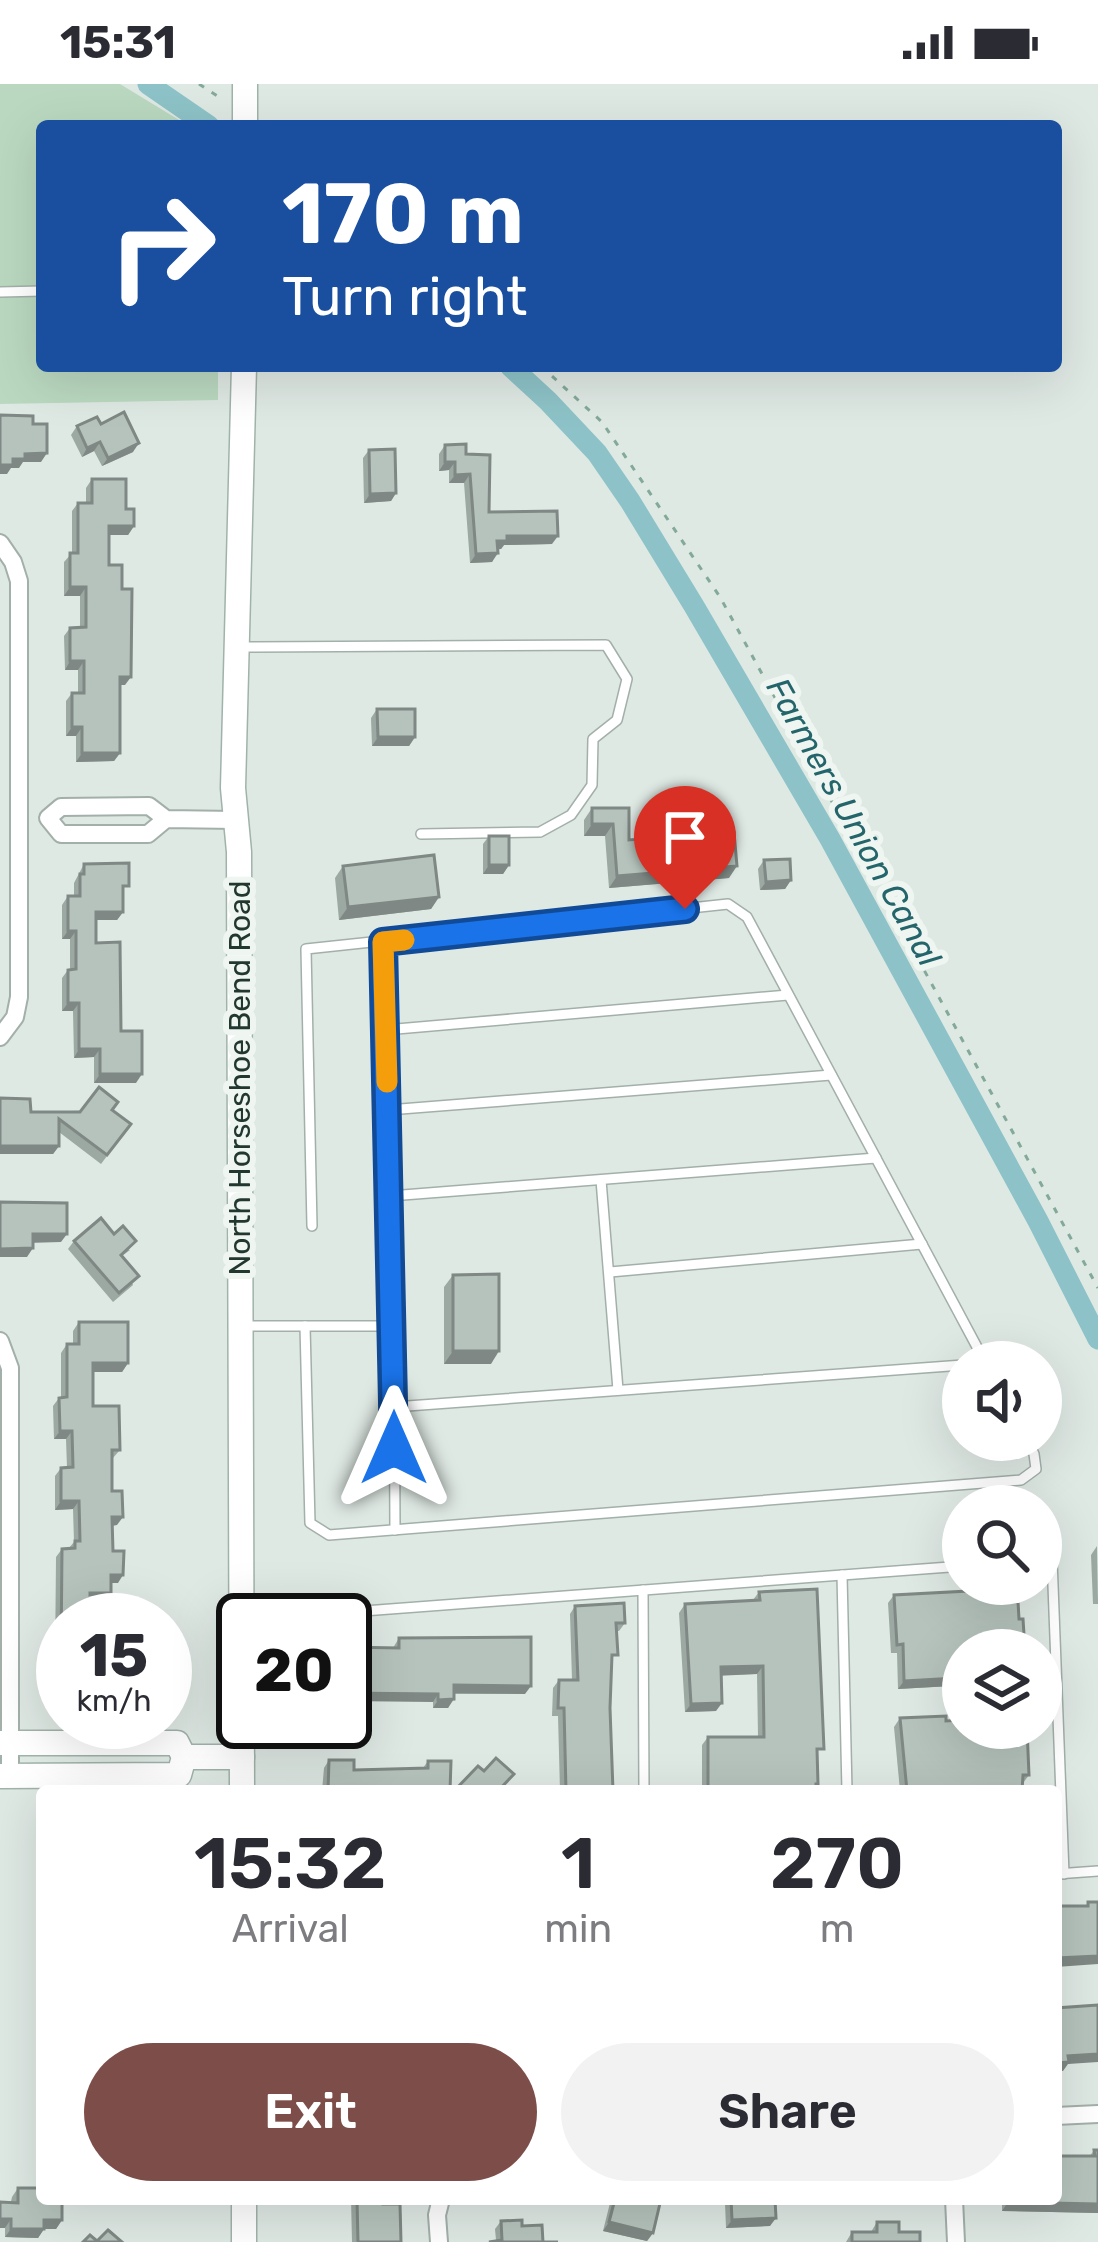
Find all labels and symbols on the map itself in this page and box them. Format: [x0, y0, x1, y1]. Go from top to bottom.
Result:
water label: Farmers Union Canal [759, 671, 950, 974]
pin [634, 786, 736, 909]
street label: North Horseshoe Bend Road [222, 880, 258, 1276]
position arrow [331, 1385, 457, 1511]
speed limit sign: 20 [216, 1593, 372, 1749]

